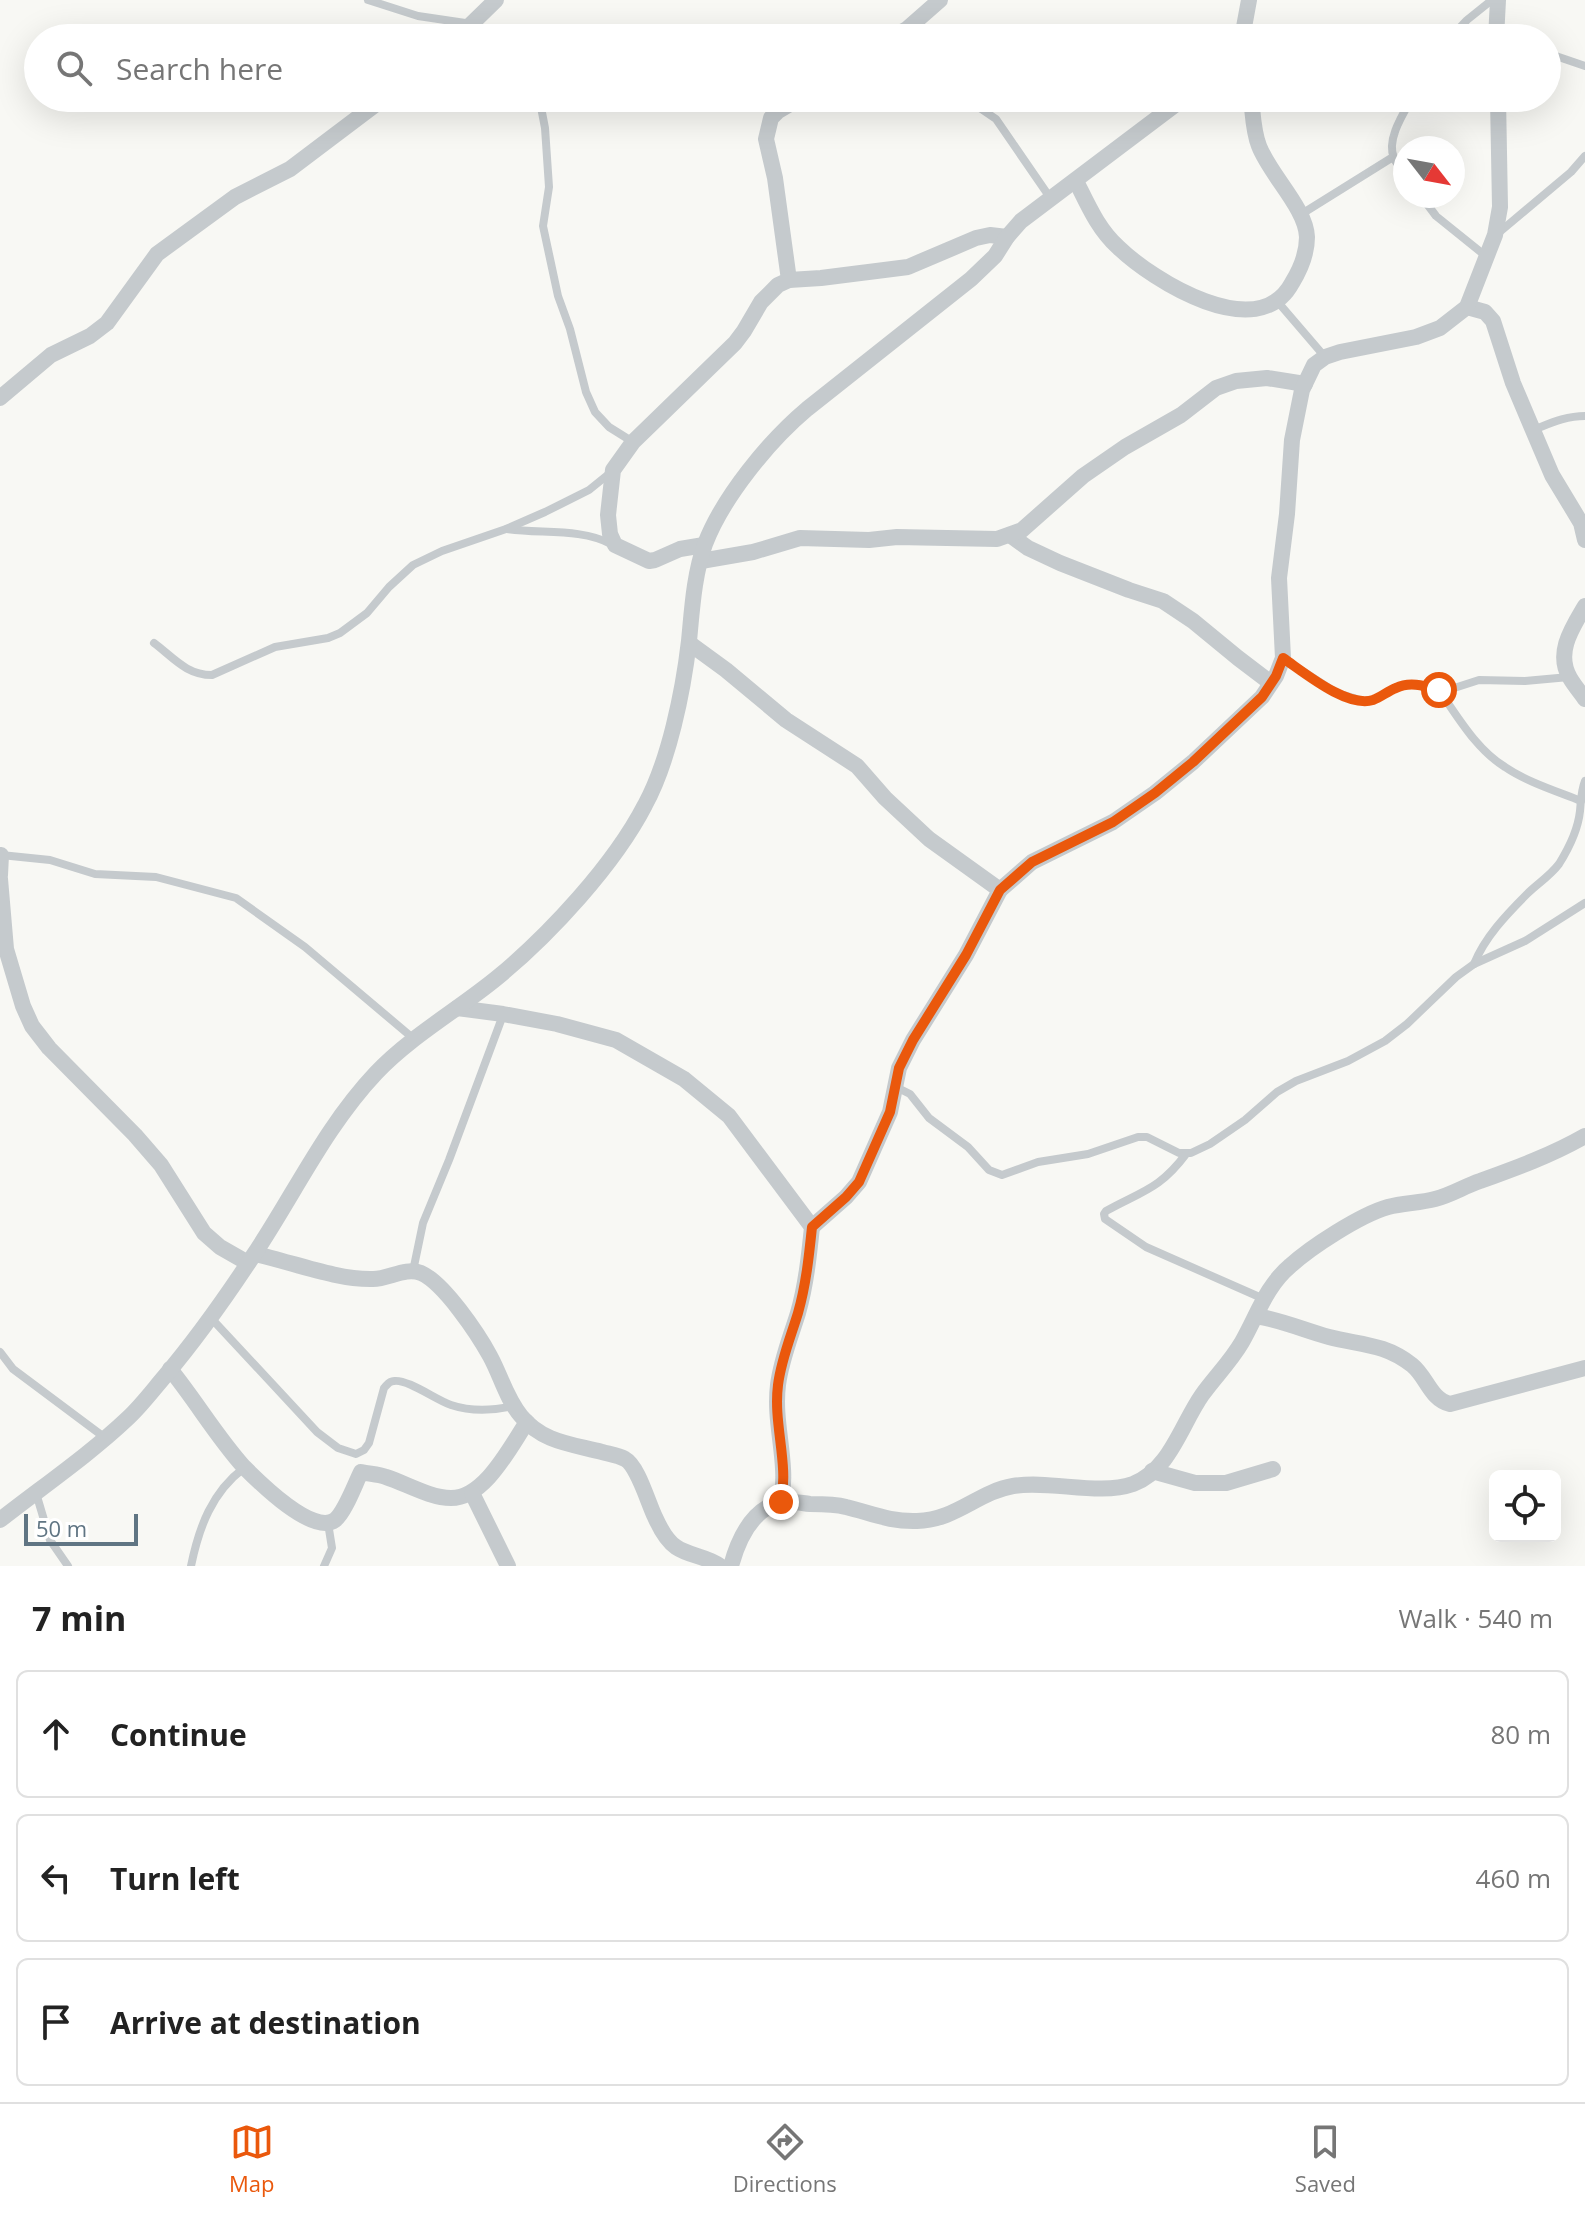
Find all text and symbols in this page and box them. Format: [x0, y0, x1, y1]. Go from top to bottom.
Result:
search box [24, 24, 1561, 112]
icon: search [52, 46, 96, 90]
text: Search here [116, 48, 283, 89]
north arrow [1393, 136, 1465, 208]
route start [1421, 672, 1457, 708]
map controls [1489, 1470, 1561, 1542]
button: locate [1489, 1470, 1561, 1542]
route end [763, 1484, 799, 1520]
scale bar [24, 1510, 138, 1546]
text: 50 m [36, 1513, 87, 1543]
text: 7 min [32, 1595, 126, 1641]
text: Walk · 540 m [1399, 1600, 1553, 1636]
icon: ahead [34, 1712, 78, 1756]
text: Continue [110, 1714, 247, 1755]
text: 80 m [1490, 1716, 1551, 1752]
icon: left [34, 1856, 78, 1900]
text: Turn left [110, 1858, 240, 1899]
text: 460 m [1476, 1860, 1551, 1896]
icon: arrive [34, 2000, 78, 2044]
text: Arrive at destination [110, 2002, 421, 2043]
tab: Map [229, 2120, 275, 2198]
tab: Directions [733, 2120, 837, 2198]
tab: Saved [1295, 2120, 1356, 2198]

